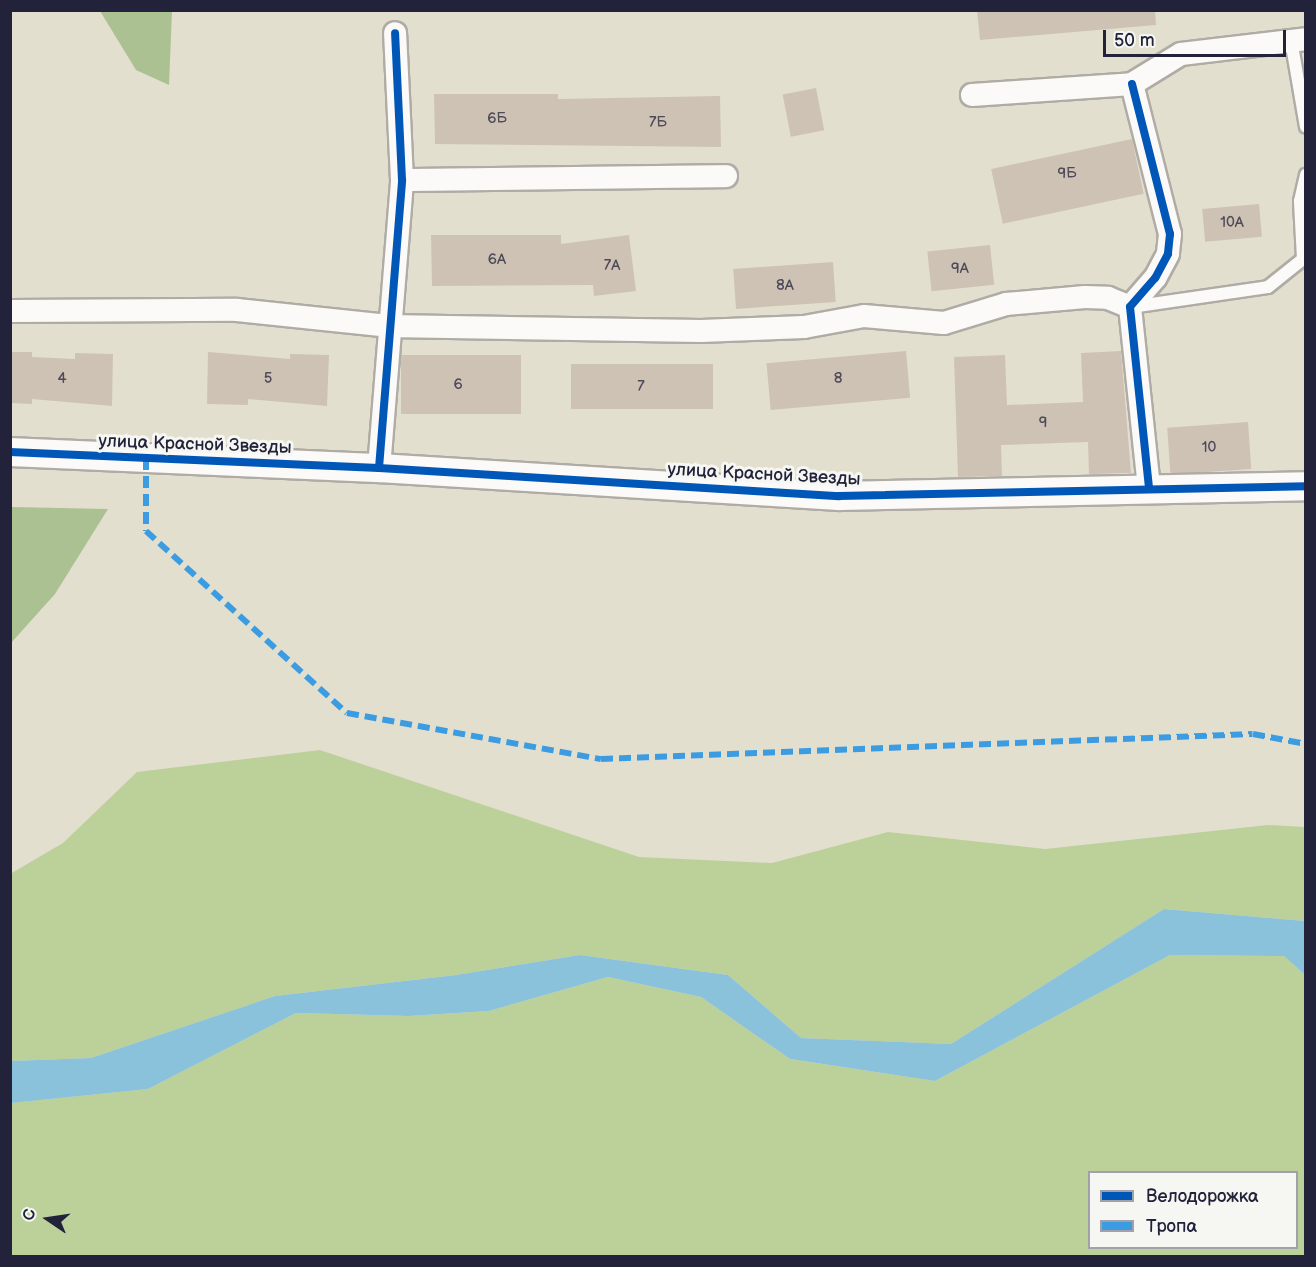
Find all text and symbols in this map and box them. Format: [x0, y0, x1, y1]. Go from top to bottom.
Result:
scale bar [1106, 18, 1289, 56]
text: 50 m [1114, 30, 1155, 51]
house number: 6Б [487, 110, 507, 128]
house number: 7Б [649, 114, 667, 132]
house number: 9Б [1057, 165, 1077, 183]
house number: 10А [1220, 214, 1244, 232]
house number: 6А [488, 251, 506, 269]
house number: 7А [604, 257, 620, 275]
house number: 9А [951, 260, 969, 278]
house number: 8А [776, 277, 794, 295]
house number: 4 [57, 370, 67, 388]
house number: 5 [264, 370, 272, 388]
house number: 8 [834, 370, 842, 388]
house number: 6 [453, 376, 463, 394]
house number: 7 [637, 378, 645, 396]
house number: 9 [1039, 414, 1047, 432]
street label: улица Красной Звезды [98, 431, 292, 459]
house number: 10 [1202, 439, 1216, 457]
street label: улица Красной Звезды [667, 459, 861, 491]
legend [1088, 1171, 1298, 1249]
text: Велодорожка [1146, 1186, 1259, 1207]
north arrow [18, 1189, 78, 1249]
text: С [19, 1207, 40, 1222]
text: Тропа [1146, 1216, 1197, 1237]

